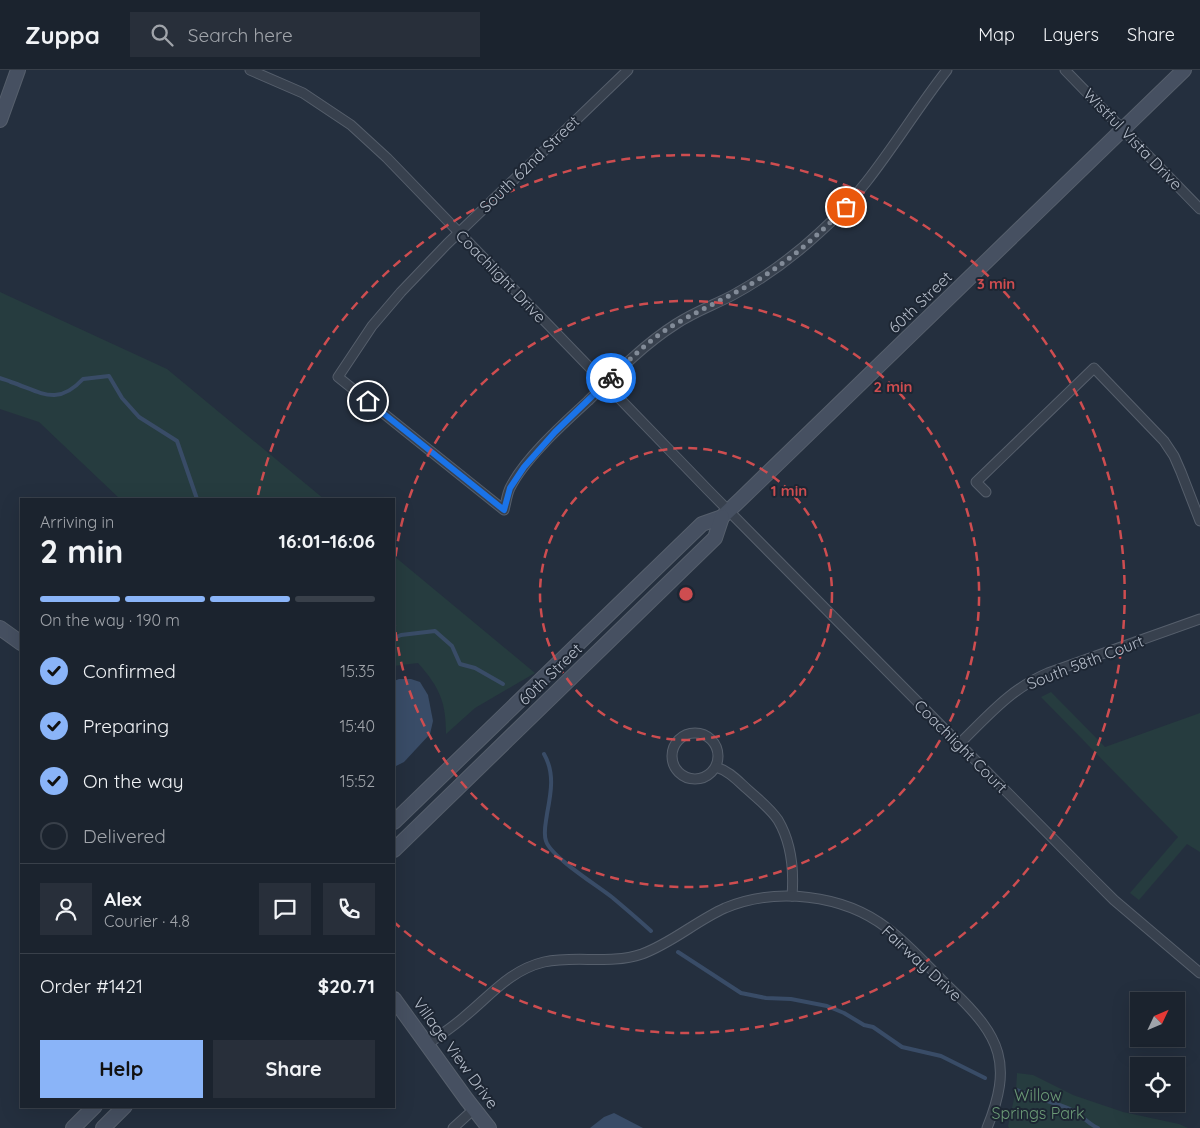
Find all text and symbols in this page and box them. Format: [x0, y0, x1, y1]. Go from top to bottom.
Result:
search box [130, 12, 480, 57]
text: Zuppa [25, 20, 100, 50]
icon: search [148, 21, 176, 49]
text: Search here [188, 23, 293, 47]
text: Map [978, 23, 1015, 46]
text: Layers [1043, 23, 1099, 46]
text: Share [1127, 23, 1175, 46]
street label: Wistful Vista Drive [1079, 84, 1187, 194]
street label: South 62nd Street [475, 111, 583, 217]
pin [825, 186, 867, 228]
icon: bag [832, 193, 860, 221]
street label: Coachlight Drive [452, 225, 550, 327]
street label: 60th Street [884, 267, 956, 337]
text: 3 min [977, 274, 1015, 293]
courier [586, 353, 636, 403]
icon: bike [597, 364, 625, 392]
text: 2 min [873, 377, 913, 396]
pin [347, 380, 389, 422]
icon: home [354, 387, 382, 415]
text: 1 min [771, 481, 807, 500]
text: Arriving in [40, 512, 114, 532]
text: 16:01–16:06 [279, 529, 375, 553]
text: 2 min [40, 531, 123, 571]
centre of rings [677, 585, 695, 603]
text: On the way · 190 m [40, 610, 180, 630]
street label: South 58th Court [1024, 631, 1146, 693]
street label: 60th Street [514, 639, 586, 709]
icon: check [40, 657, 68, 685]
text: Confirmed [83, 659, 176, 683]
text: 15:35 [340, 661, 375, 681]
street label: Coachlight Court [910, 695, 1012, 797]
icon: check [40, 712, 68, 740]
text: Preparing [83, 714, 169, 738]
text: 15:40 [339, 716, 375, 736]
icon: check [40, 767, 68, 795]
text: On the way [83, 769, 184, 793]
text: 15:52 [340, 771, 375, 791]
text: Delivered [83, 824, 166, 848]
button: person [40, 883, 92, 935]
button: chat [259, 883, 311, 935]
button: phone [323, 883, 375, 935]
text: Alex [104, 887, 142, 911]
text: Courier · 4.8 [104, 911, 190, 931]
street label: Fairway Drive [878, 921, 966, 1005]
text: Order #1421 [40, 974, 143, 998]
text: $20.71 [318, 974, 375, 998]
north arrow [1130, 992, 1185, 1048]
map controls [1130, 992, 1185, 1112]
street label: Village View Drive [409, 994, 503, 1112]
button: Help [40, 1040, 203, 1098]
button: Share [213, 1040, 375, 1098]
button: locate [1130, 1057, 1185, 1112]
park label: Willow Springs Park [991, 1085, 1085, 1123]

